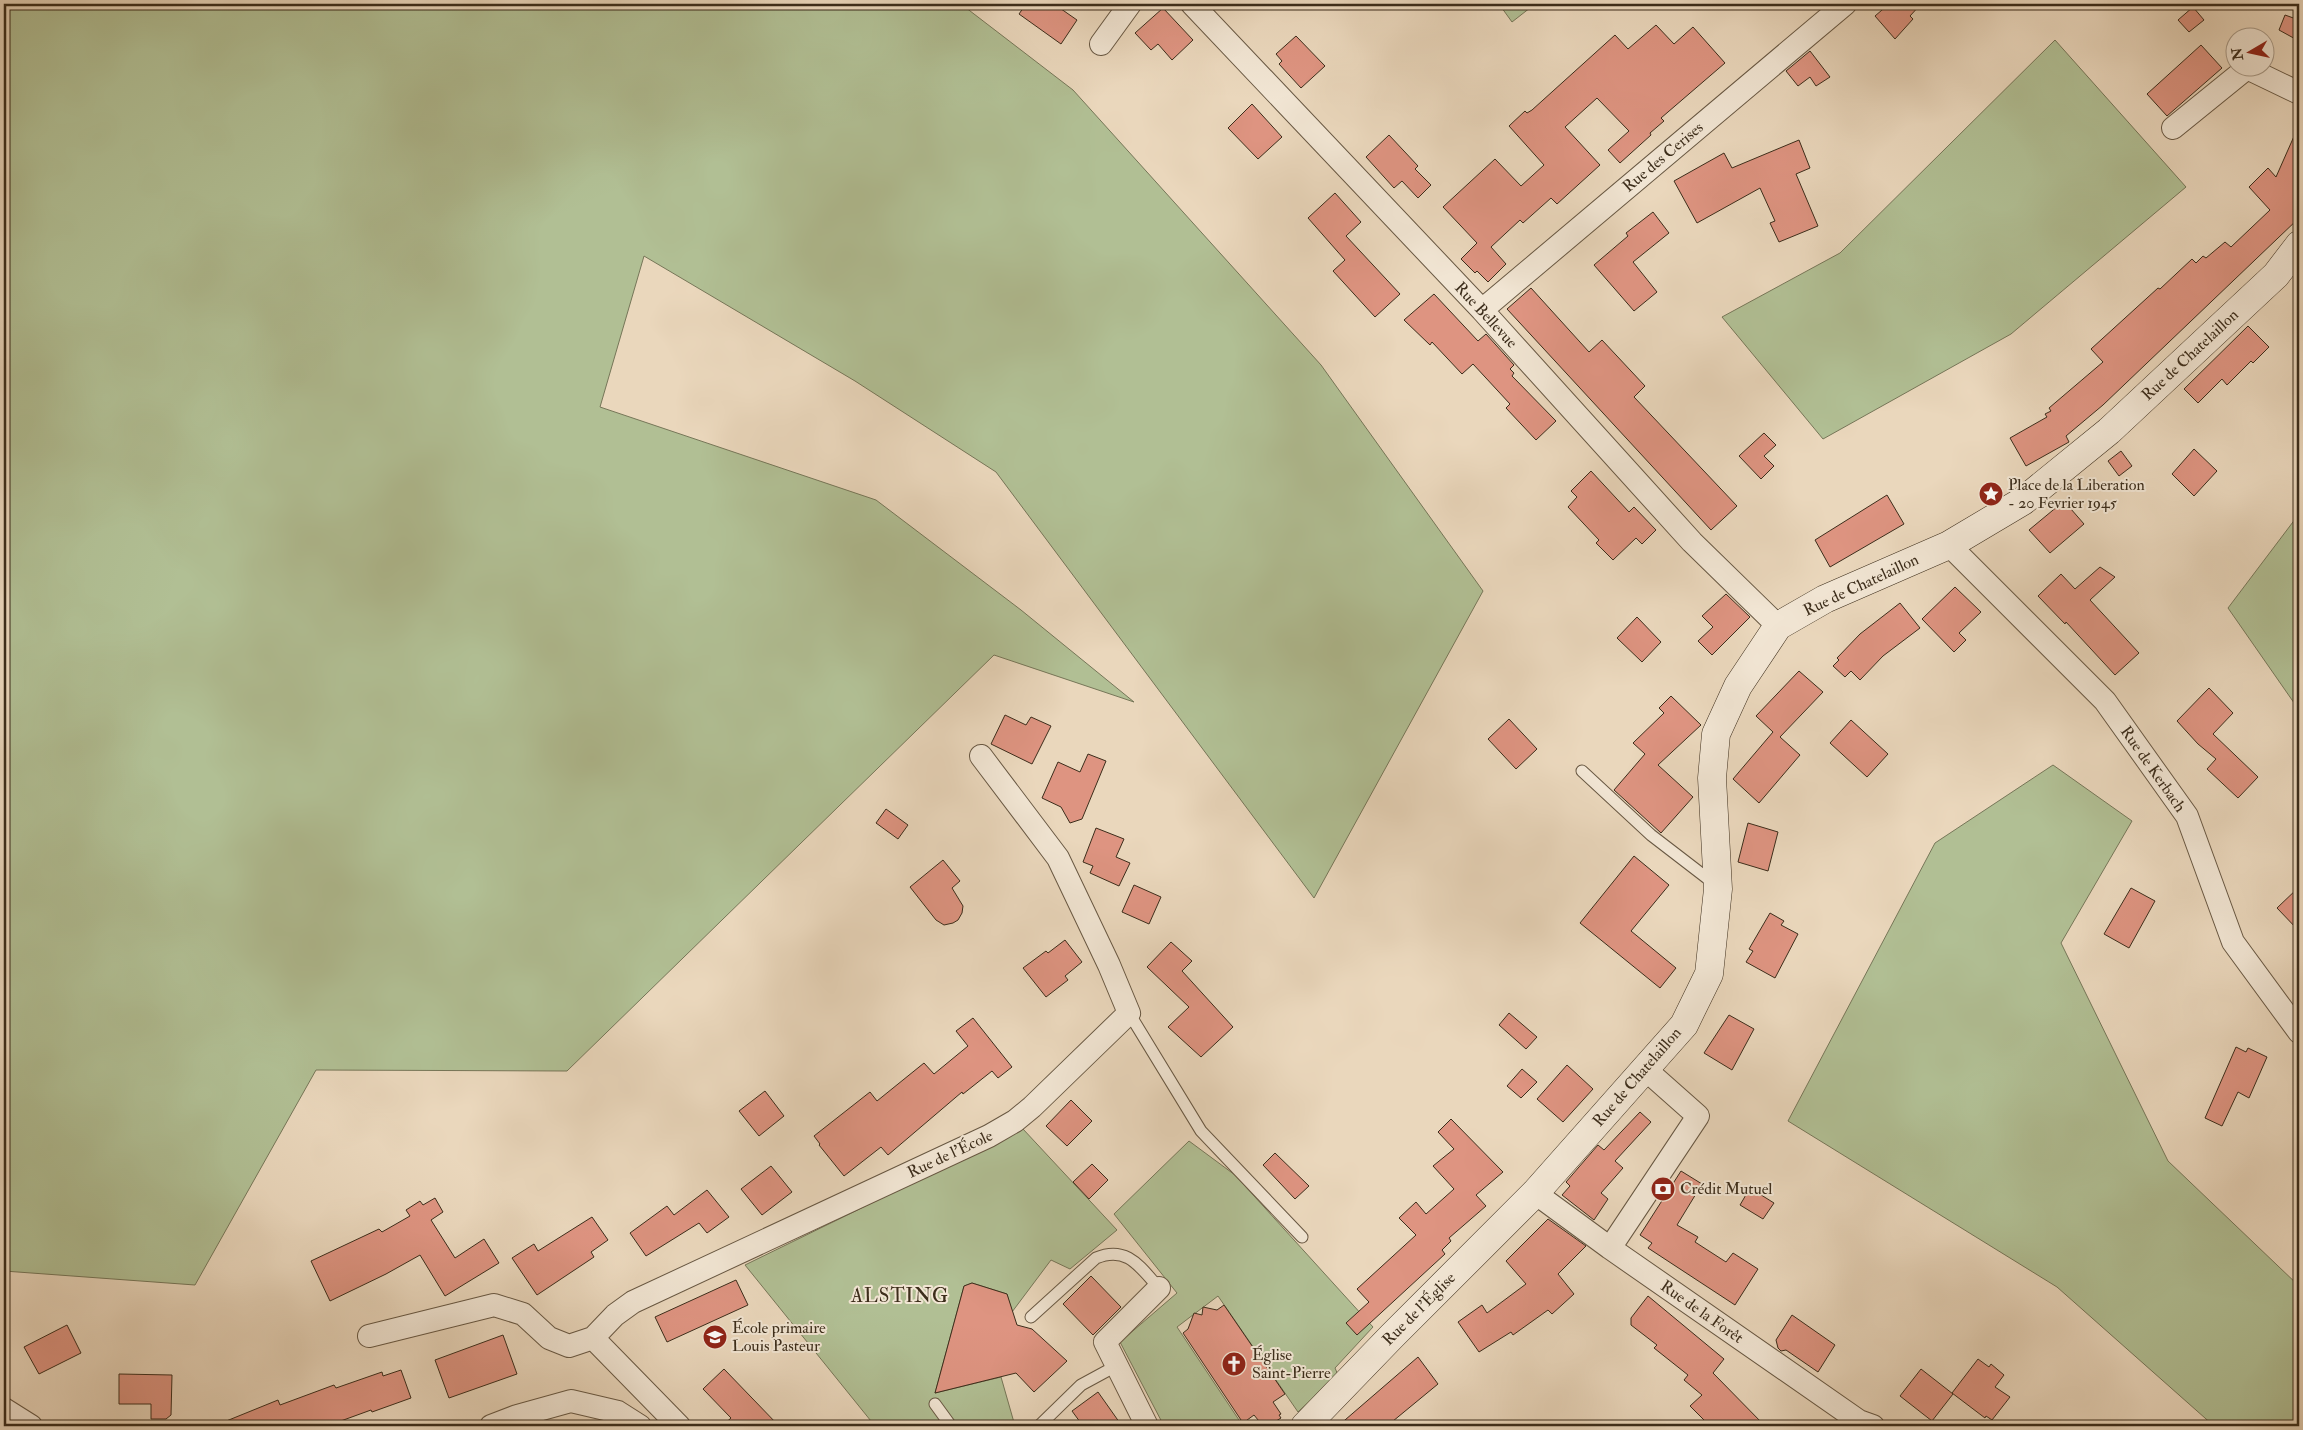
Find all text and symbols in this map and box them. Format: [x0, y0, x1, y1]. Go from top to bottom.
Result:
north arrow [2226, 28, 2276, 78]
text: N [2228, 46, 2247, 62]
street label: Rue des Cerises [1619, 117, 1707, 197]
street label: Rue Bellevue [1450, 278, 1522, 353]
street label: Rue de Chatelaillon [2137, 305, 2243, 405]
place label: Place de la Liberation - 20 Fevrier 1945 [2008, 475, 2145, 513]
place icon: Place de la Liberation - 20 Fevrier 1945 [1978, 481, 2004, 507]
street label: Rue de Chatelaillon [1800, 549, 1922, 621]
street label: Rue de Kerbach [2116, 722, 2190, 816]
street label: Rue de Chatelaillon [1588, 1023, 1686, 1131]
street label: Rue de l'École [904, 1124, 996, 1183]
bank icon: Crédit Mutuel [1650, 1176, 1676, 1202]
place label: Crédit Mutuel [1680, 1179, 1772, 1199]
street label: Rue de l'Église [1377, 1267, 1460, 1350]
street label: Rue de la Forêt [1657, 1276, 1747, 1348]
district label: ALSTING [850, 1284, 949, 1308]
place label: École primaire Louis Pasteur [732, 1317, 826, 1356]
school or university icon: École primaire Louis Pasteur [702, 1324, 728, 1350]
place label: Église Saint-Pierre [1252, 1344, 1331, 1383]
church icon: Église Saint-Pierre [1221, 1351, 1247, 1377]

